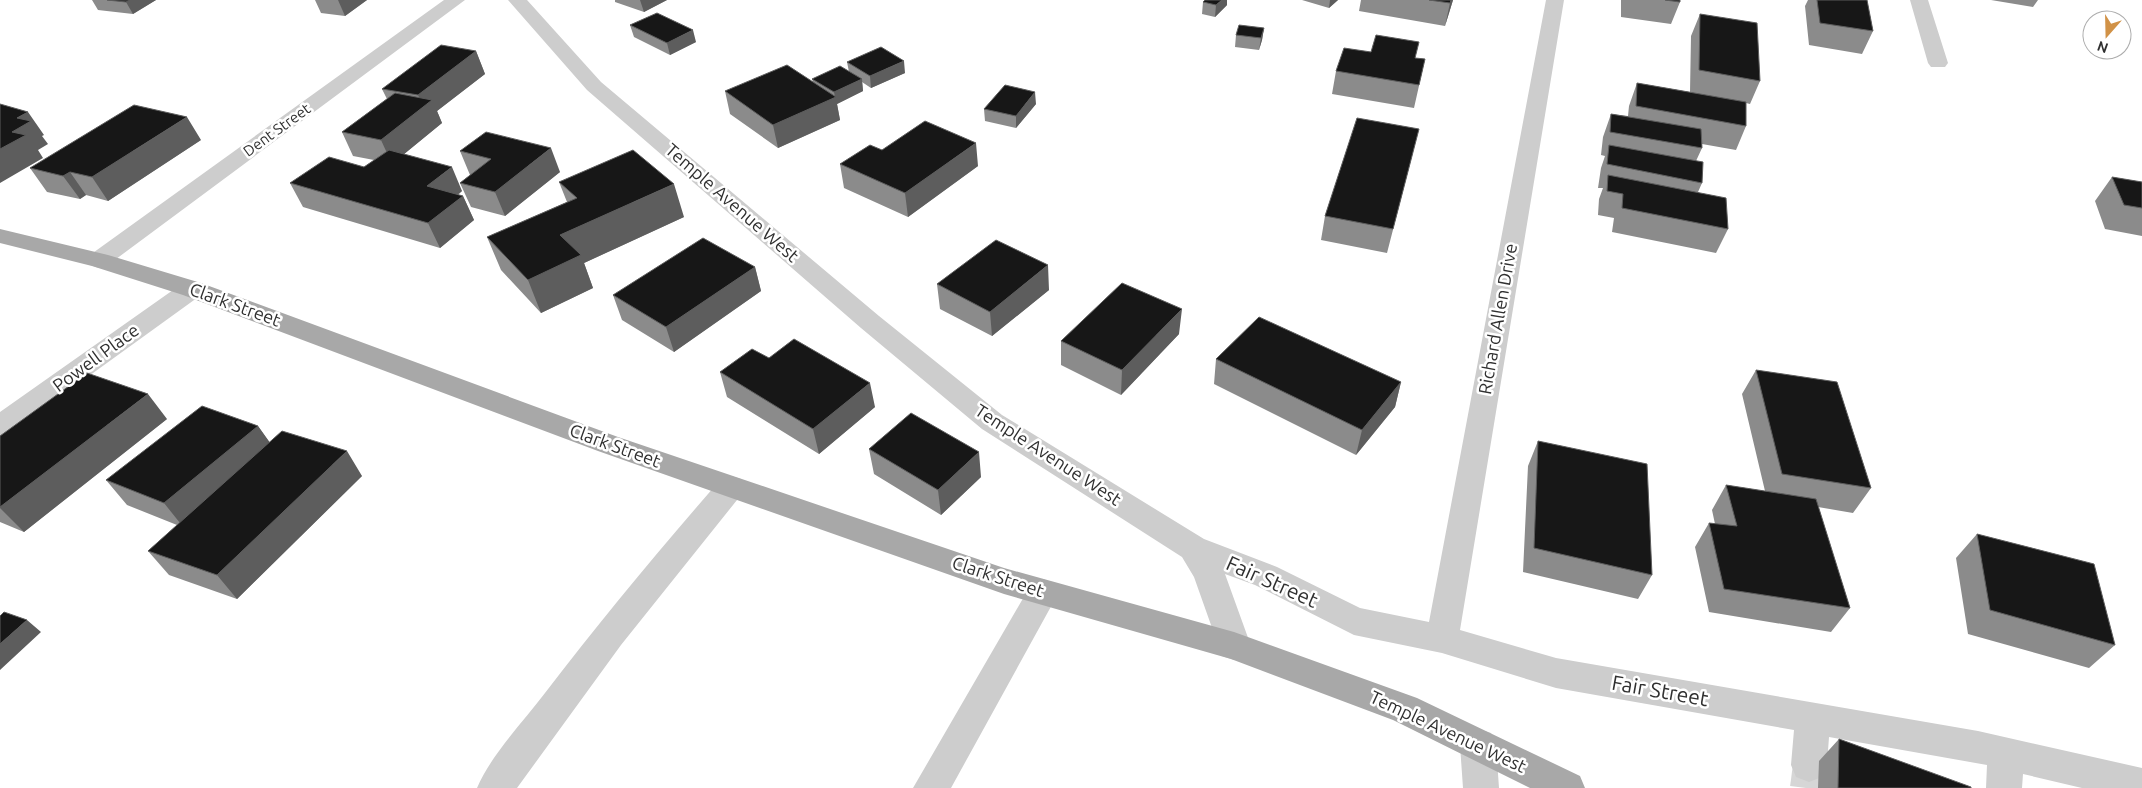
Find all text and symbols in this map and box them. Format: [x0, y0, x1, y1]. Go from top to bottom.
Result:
north arrow [2082, 10, 2132, 60]
text: N [2095, 38, 2110, 57]
street label: Dent Street [240, 100, 314, 160]
street label: Temple Avenue West [662, 139, 803, 266]
street label: Richard Allen Drive [1474, 242, 1520, 396]
street label: Clark Street [187, 278, 284, 330]
street label: Powell Place [48, 319, 142, 395]
street label: Temple Avenue West [972, 400, 1125, 509]
street label: Clark Street [567, 419, 664, 471]
street label: Fair Street [1223, 550, 1322, 612]
street label: Clark Street [950, 552, 1047, 600]
street label: Fair Street [1610, 670, 1710, 710]
street label: Temple Avenue West [1367, 686, 1530, 776]

